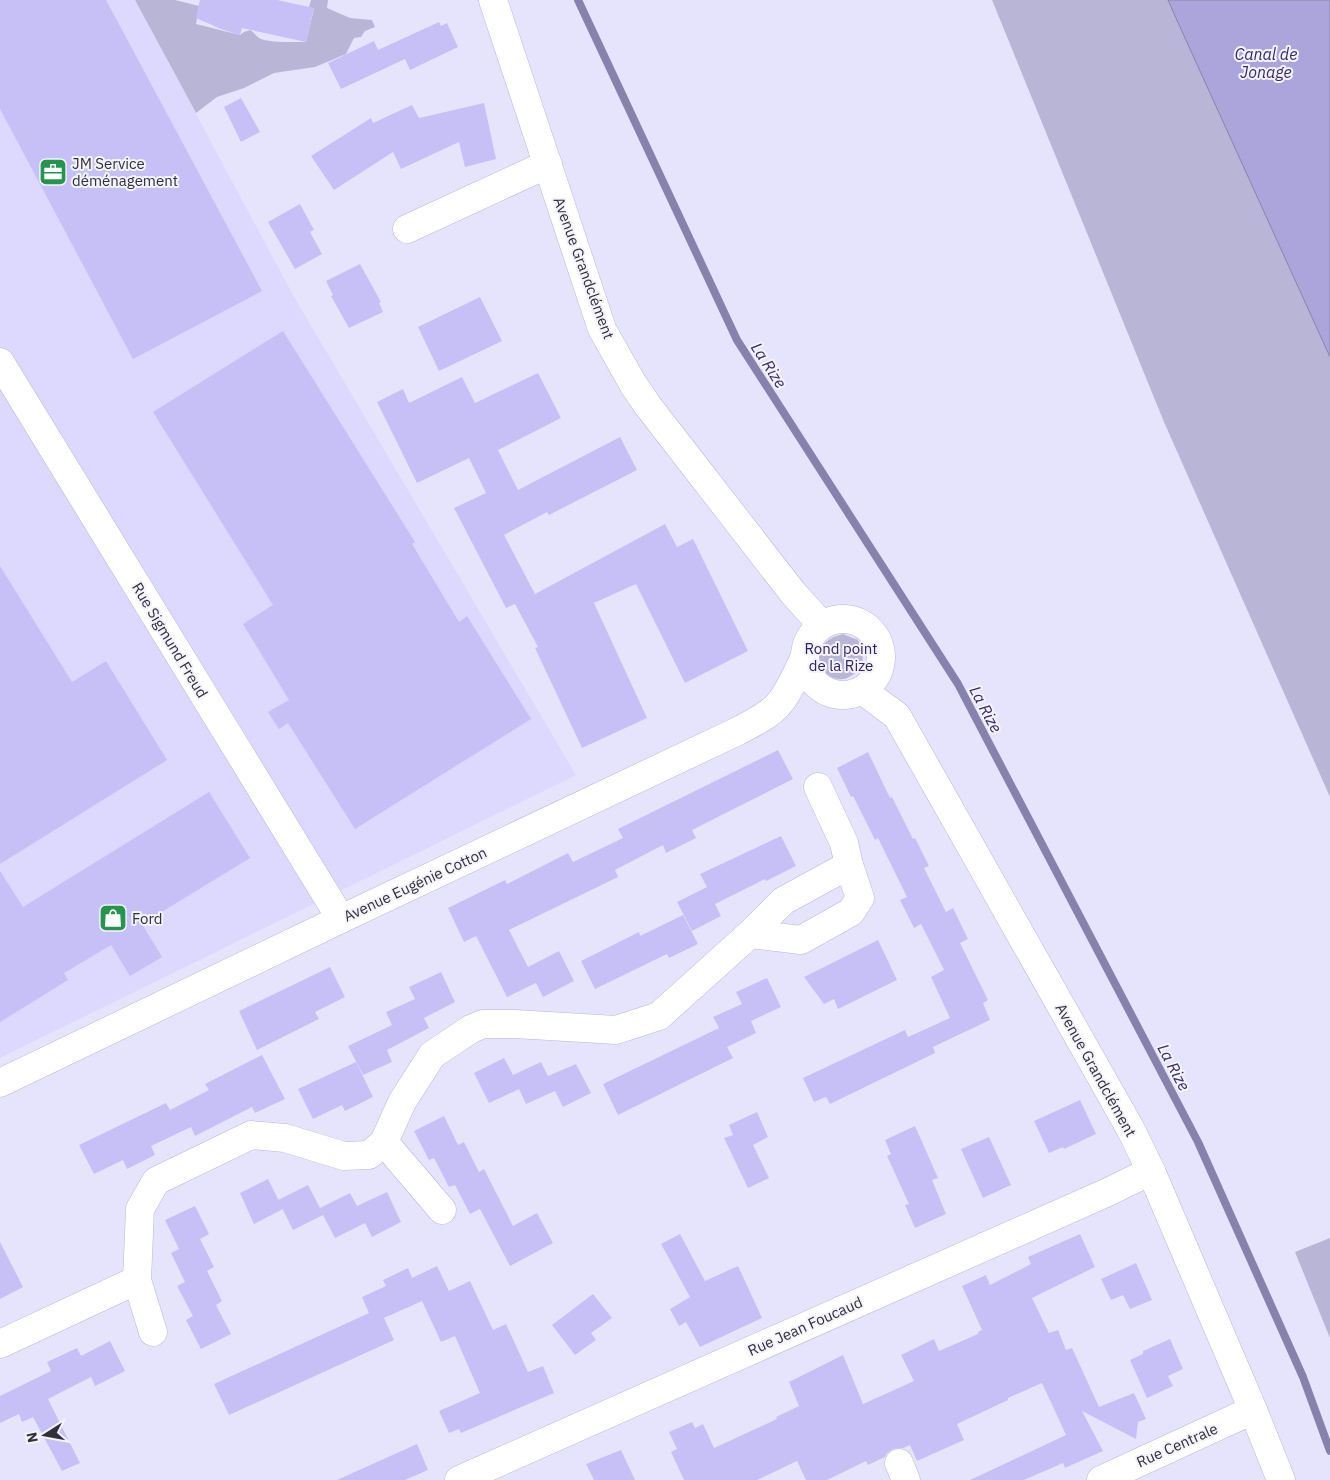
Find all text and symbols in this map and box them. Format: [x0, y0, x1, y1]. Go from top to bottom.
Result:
water label: Canal de Jonage [1235, 44, 1297, 82]
place label: JM Service déménagement [72, 154, 178, 190]
office icon: JM Service déménagement [38, 157, 68, 187]
street label: Avenue Grandclément [549, 194, 619, 342]
water label: La Rize [747, 339, 791, 391]
street label: Rue Sigmund Freud [128, 579, 212, 701]
park label: Rond point de la Rize [804, 639, 878, 675]
water label: La Rize [965, 682, 1007, 736]
street label: Avenue Eugénie Cotton [340, 842, 490, 926]
shop icon: Ford [98, 903, 128, 933]
place label: Ford [132, 909, 163, 928]
street label: Avenue Grandclément [1051, 1000, 1141, 1140]
water label: La Rize [1153, 1040, 1195, 1094]
street label: Rue Jean Foucaud [745, 1292, 865, 1360]
north arrow [20, 1410, 70, 1460]
street label: Rue Centrale [1133, 1419, 1221, 1471]
text: N [22, 1431, 42, 1444]

